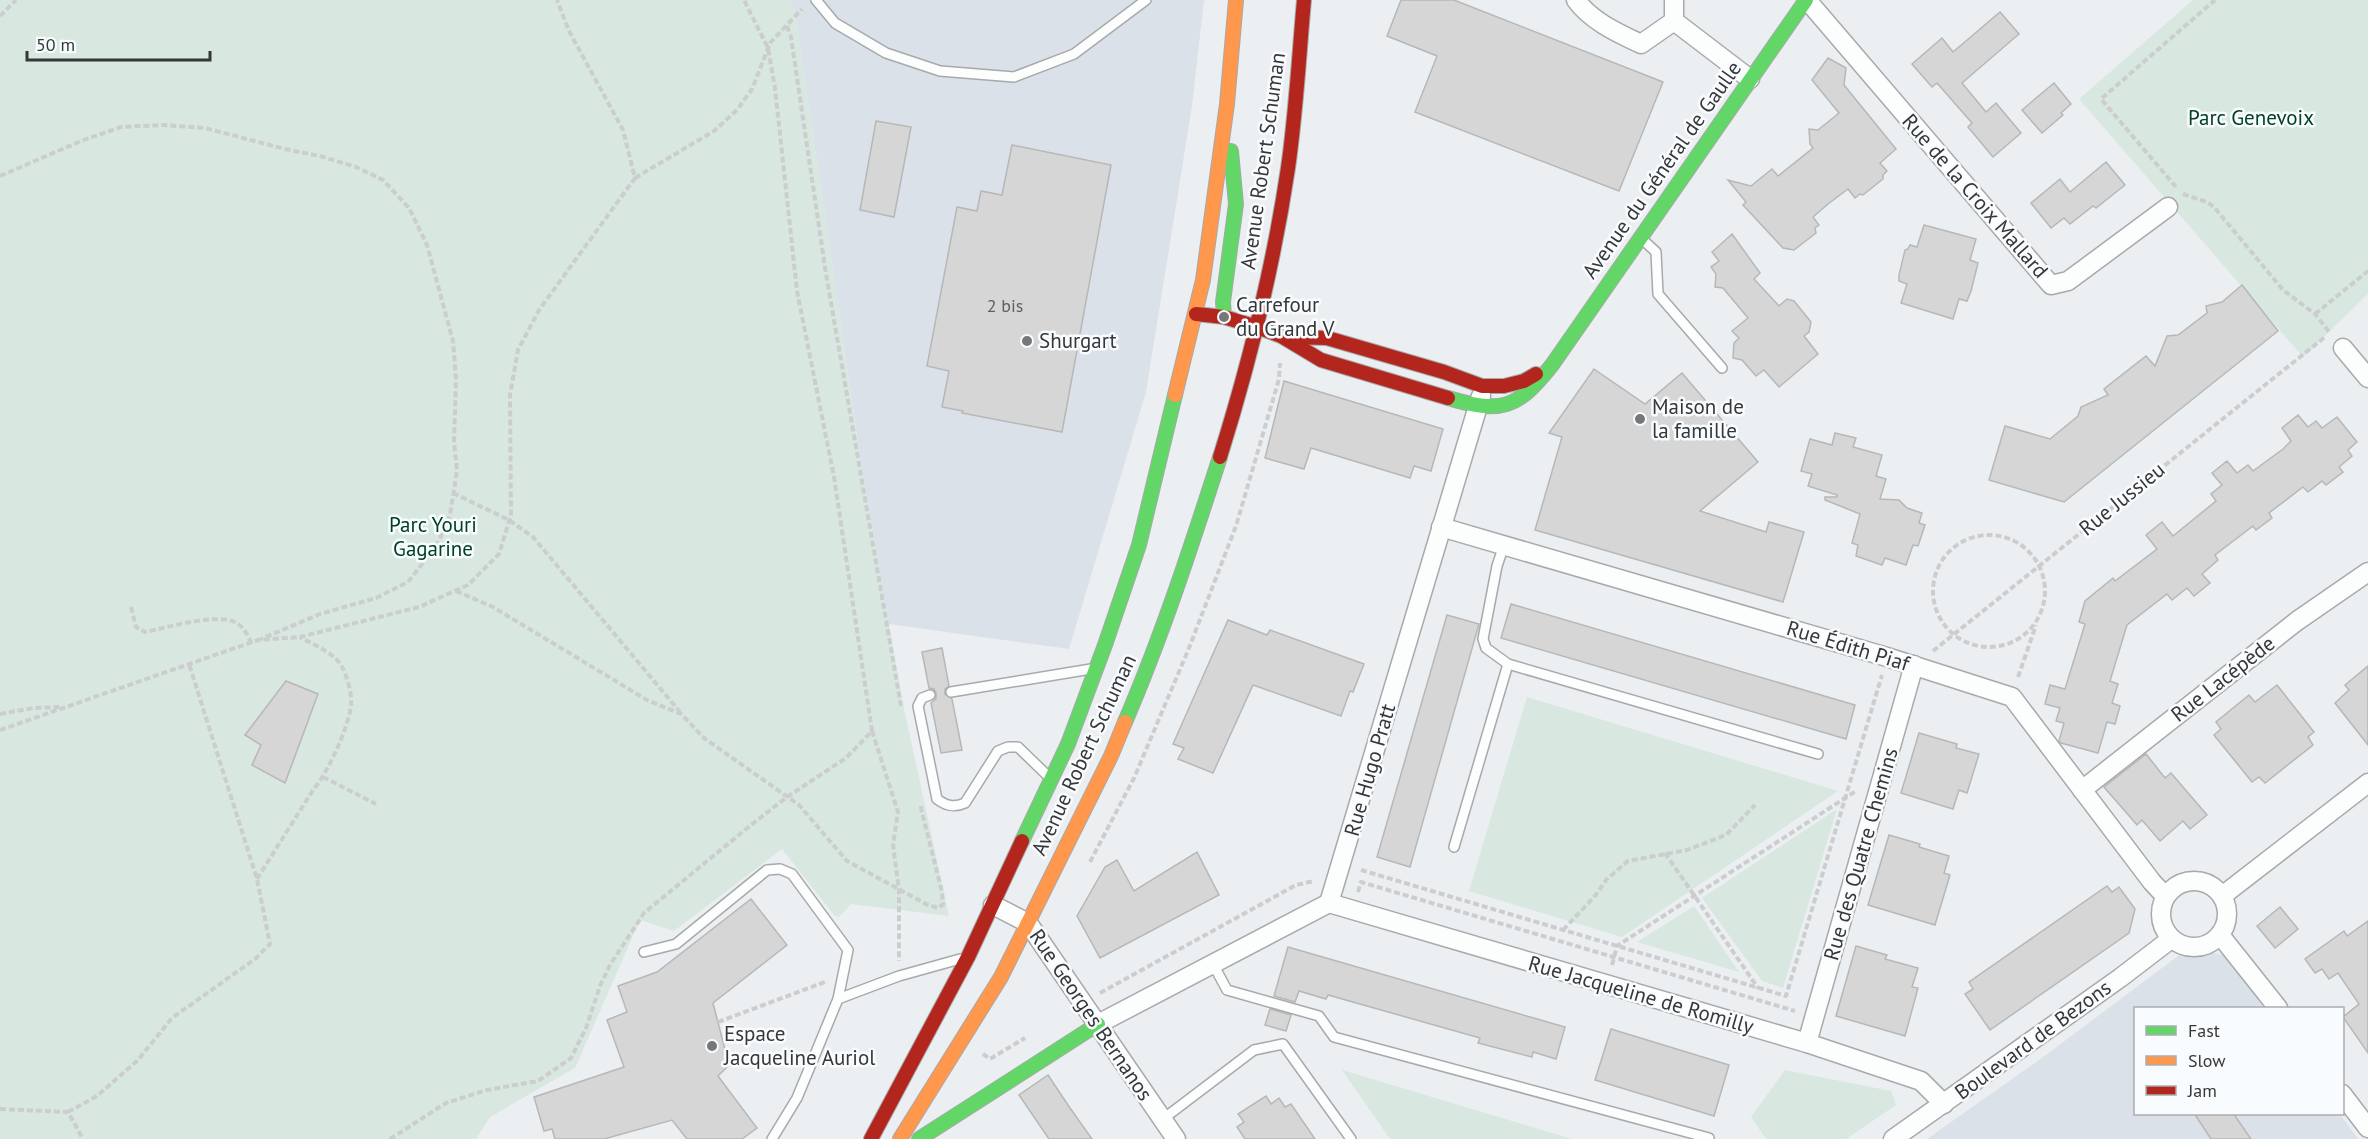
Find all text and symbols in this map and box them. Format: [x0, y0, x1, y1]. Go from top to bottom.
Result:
scale bar [27, 24, 210, 62]
text: 50 m [36, 33, 75, 56]
street label: Avenue Robert Schuman [1234, 51, 1291, 271]
street label: Avenue du Général de Gaulle [1576, 56, 1747, 284]
park label: Parc Genevoix [2188, 104, 2314, 131]
street label: Rue de la Croix Mallard [1897, 108, 2054, 283]
place label: Carrefour du Grand V [1236, 291, 1334, 342]
house number: 2 bis [987, 294, 1023, 317]
marker: Carrefour du Grand V [1217, 310, 1231, 324]
place label: Shurgart [1039, 327, 1117, 354]
marker: Shurgart [1020, 334, 1034, 348]
place label: Maison de la famille [1652, 393, 1744, 444]
marker: Maison de la famille [1633, 412, 1647, 426]
street label: Rue Jussieu [2073, 456, 2170, 541]
park label: Parc Youri Gagarine [389, 511, 477, 562]
street label: Rue Édith Piaf [1784, 614, 1914, 677]
street label: Rue Lacépède [2165, 630, 2280, 728]
street label: Avenue Robert Schuman [1025, 650, 1142, 860]
street label: Rue Hugo Pratt [1338, 701, 1401, 839]
street label: Rue des Quatre Chemins [1817, 744, 1904, 963]
street label: Rue Georges Bernanos [1024, 924, 1159, 1106]
street label: Rue Jacqueline de Romilly [1525, 949, 1757, 1040]
street label: Boulevard de Bezons [1949, 974, 2116, 1105]
legend [2134, 1007, 2344, 1115]
text: Fast [2188, 1019, 2220, 1042]
place label: Espace Jacqueline Auriol [723, 1020, 875, 1071]
marker: Espace Jacqueline Auriol [705, 1039, 719, 1053]
text: Slow [2188, 1049, 2226, 1072]
text: Jam [2187, 1079, 2217, 1102]

